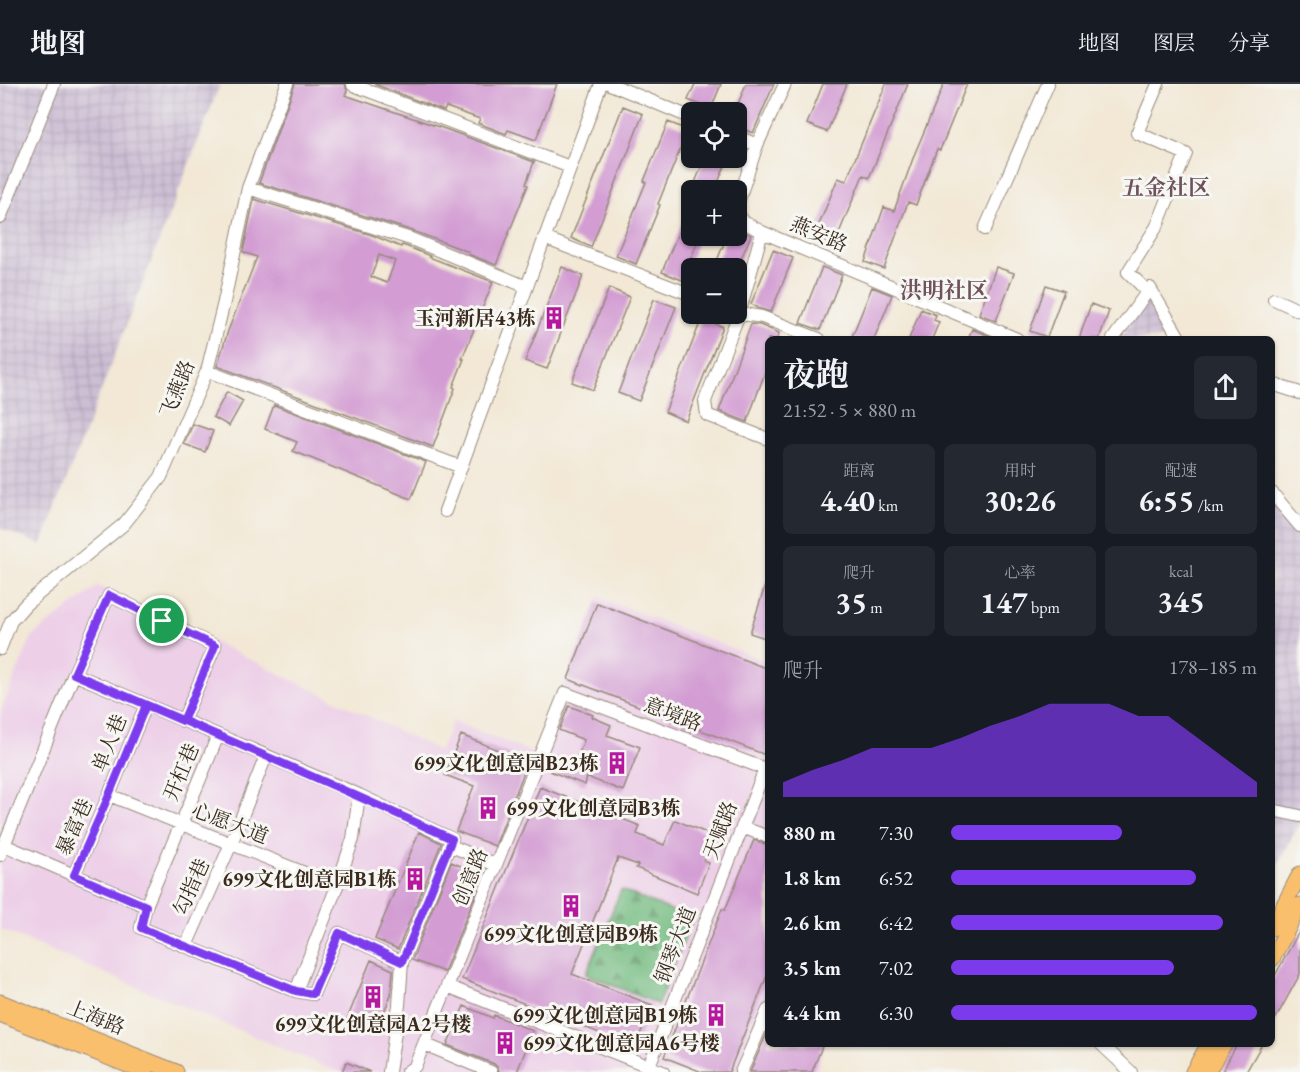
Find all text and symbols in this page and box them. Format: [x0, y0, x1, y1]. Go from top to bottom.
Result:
text: 地图 [30, 25, 86, 61]
text: 地图 [1078, 29, 1120, 56]
text: 图层 [1153, 29, 1195, 56]
text: 分享 [1228, 29, 1270, 56]
map controls [681, 102, 747, 324]
button: locate [681, 102, 747, 168]
district label: 五金社区 [1122, 173, 1210, 202]
button: + [681, 180, 747, 246]
street label: 燕安路 [786, 210, 852, 258]
button: − [681, 258, 747, 324]
district label: 洪明社区 [900, 276, 988, 305]
place label: 玉河新居43栋 [415, 305, 536, 331]
building icon: 玉河新居43栋 [541, 305, 567, 331]
text: 夜跑 [783, 353, 849, 396]
street label: 飞燕路 [154, 356, 200, 422]
button: share [1194, 356, 1257, 419]
text: 21:52 · 5 × 880 m [783, 397, 916, 423]
text: 距离 [843, 460, 875, 481]
text: 用时 [1004, 460, 1036, 481]
text: 配速 [1165, 460, 1197, 481]
text: 4.40 [820, 481, 875, 520]
text: 30:26 [984, 481, 1056, 520]
text: 6:55 [1138, 481, 1194, 520]
text: km [875, 495, 898, 516]
text: /km [1194, 495, 1224, 516]
text: kcal [1169, 561, 1193, 582]
text: 爬升 [843, 562, 875, 583]
text: 心率 [1004, 562, 1036, 583]
text: 345 [1157, 582, 1205, 621]
text: 35 [835, 583, 867, 622]
text: 147 [980, 583, 1028, 622]
pin [136, 595, 187, 646]
text: m [867, 597, 883, 618]
text: bpm [1028, 597, 1060, 618]
icon: arrive [145, 604, 178, 637]
text: 178–185 m [1169, 654, 1257, 680]
text: 爬升 [783, 657, 823, 683]
street label: 意境路 [640, 691, 706, 737]
street label: 单人巷 [86, 710, 132, 776]
street label: 开杠巷 [157, 739, 205, 805]
place label: 699文化创意园B23栋 [414, 750, 599, 776]
building icon: 699文化创意园B23栋 [604, 750, 630, 776]
street label: 暴富巷 [50, 794, 98, 860]
building icon: 699文化创意园B3栋 [475, 795, 501, 821]
place label: 699文化创意园B3栋 [506, 795, 681, 821]
street label: 心愿大道 [188, 797, 272, 849]
street label: 天赋路 [697, 797, 743, 863]
text: 880 m [783, 820, 836, 846]
text: 7:30 [879, 820, 913, 846]
street label: 创意路 [447, 844, 493, 910]
street label: 勾指巷 [167, 854, 215, 920]
text: 1.8 km [783, 865, 841, 891]
text: 6:52 [879, 865, 913, 891]
place label: 699文化创意园B1栋 [222, 866, 397, 892]
building icon: 699文化创意园B1栋 [402, 866, 428, 892]
building icon: 699文化创意园B9栋 [558, 893, 584, 919]
street label: 钢琴大道 [649, 903, 701, 987]
text: 2.6 km [783, 910, 841, 936]
text: 6:42 [879, 910, 913, 936]
place label: 699文化创意园B9栋 [484, 921, 658, 947]
text: 3.5 km [783, 955, 841, 981]
text: 7:02 [879, 955, 913, 981]
building icon: 699文化创意园A2号楼 [360, 984, 386, 1010]
street label: 上海路 [63, 994, 129, 1040]
text: 4.4 km [783, 1000, 841, 1026]
text: 6:30 [879, 1000, 913, 1026]
place label: 699文化创意园B19栋 [513, 1002, 698, 1028]
building icon: 699文化创意园B19栋 [703, 1002, 729, 1028]
place label: 699文化创意园A2号楼 [275, 1011, 471, 1037]
building icon: 699文化创意园A6号楼 [492, 1030, 518, 1056]
place label: 699文化创意园A6号楼 [523, 1030, 720, 1056]

